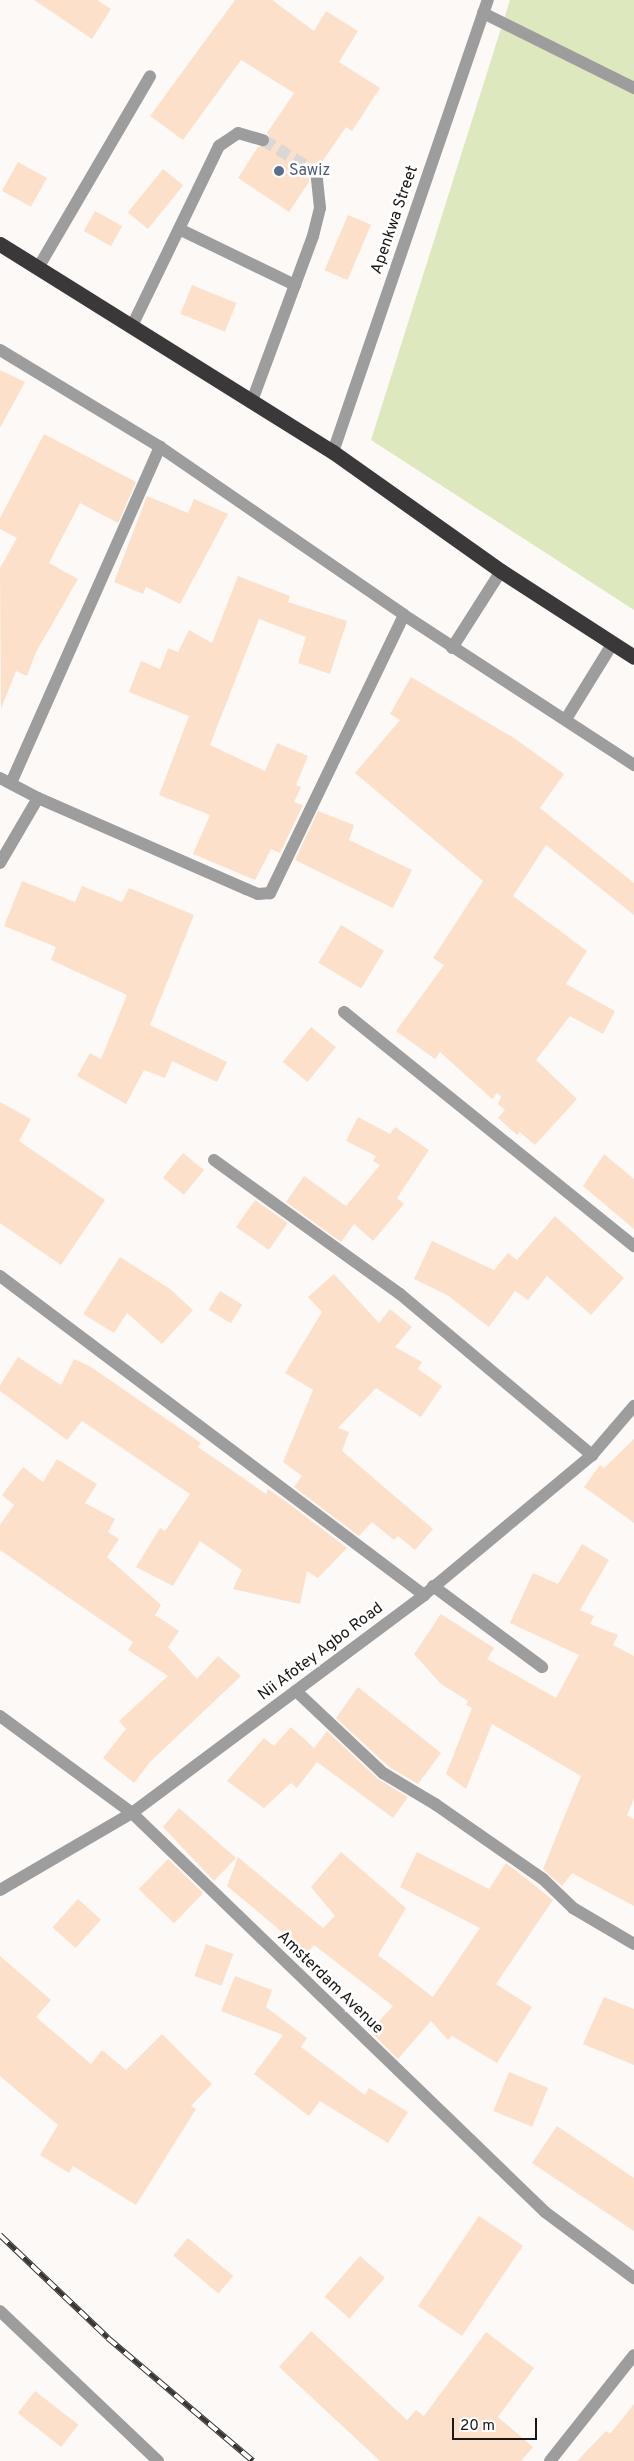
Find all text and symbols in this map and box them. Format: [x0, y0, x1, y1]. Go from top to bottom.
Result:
place label: Sawiz [289, 161, 330, 181]
street label: Apenkwa Street [367, 163, 423, 277]
marker: Sawiz [273, 165, 285, 177]
street label: Nii Afotey Agbo Road [254, 1598, 388, 1706]
street label: Amsterdam Avenue [273, 1927, 387, 2039]
scale bar [454, 2408, 539, 2440]
text: 20 m [460, 2417, 495, 2436]

